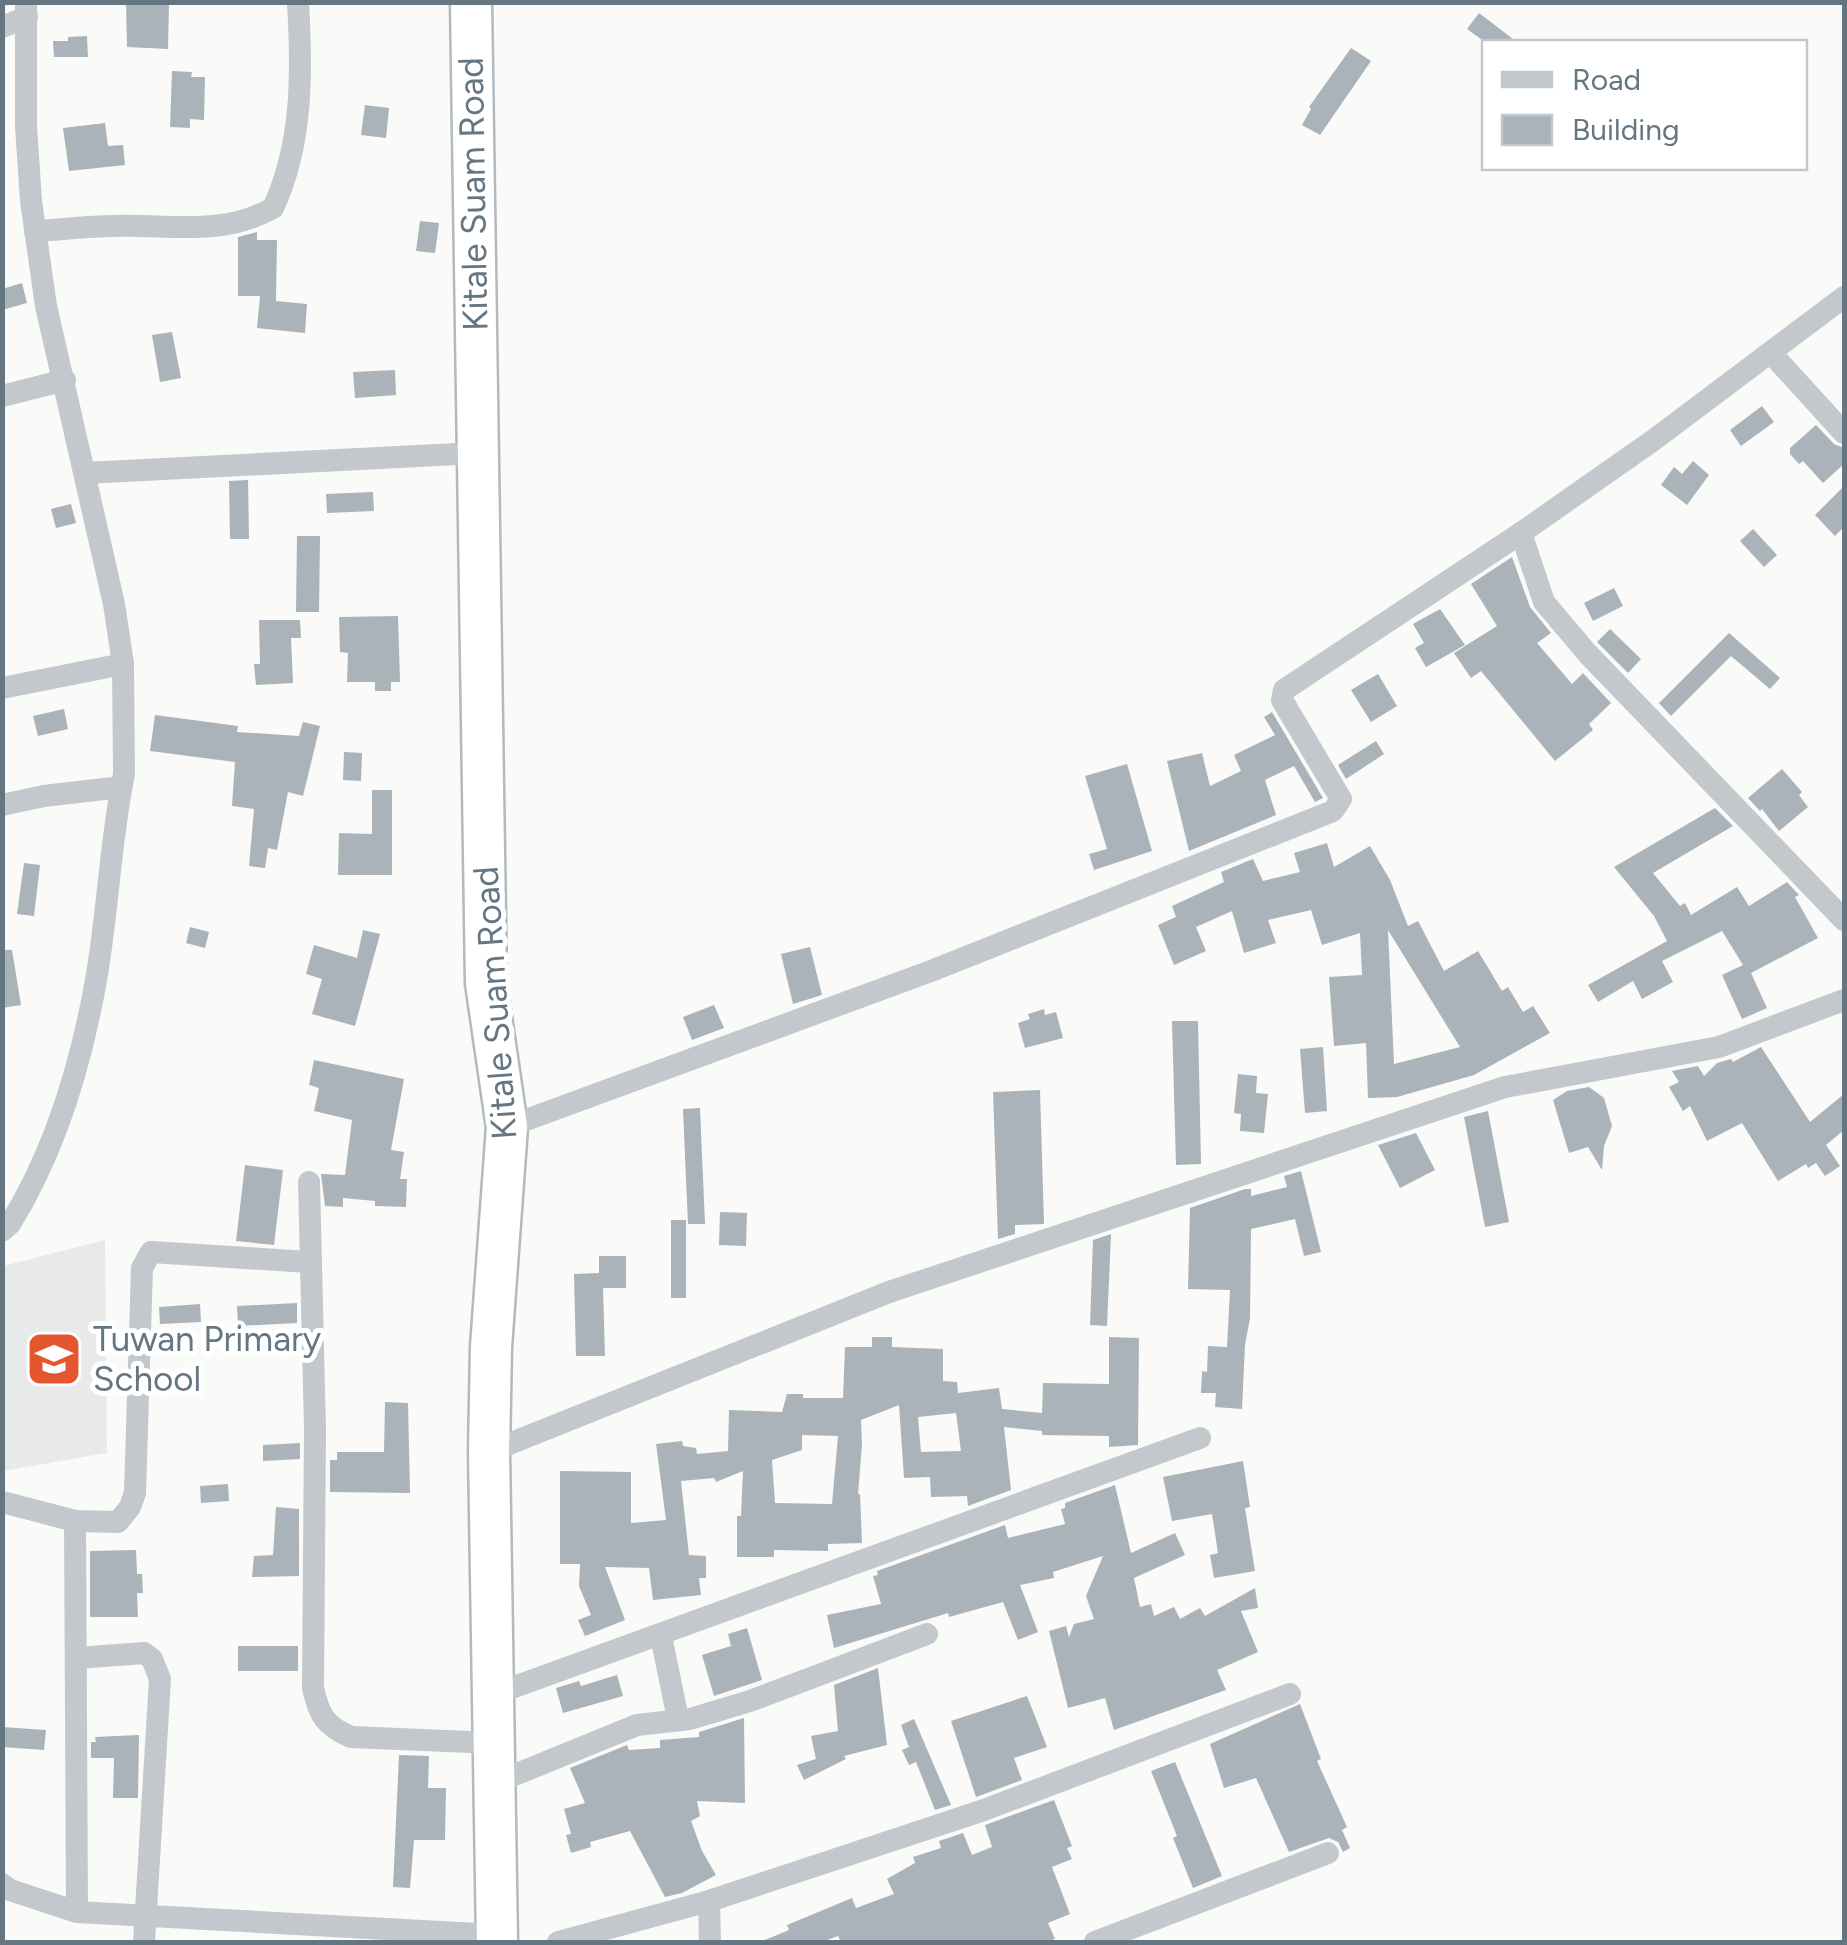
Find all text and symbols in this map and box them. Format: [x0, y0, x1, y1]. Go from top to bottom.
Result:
legend [1482, 40, 1807, 170]
street label: Kitale Suam Road [450, 57, 496, 331]
text: Road [1572, 61, 1641, 98]
text: Building [1572, 111, 1680, 148]
street label: Kitale Suam Road [465, 865, 525, 1141]
place label: Tuwan Primary School [93, 1318, 322, 1400]
school or university icon: Tuwan Primary School [24, 1329, 84, 1389]

